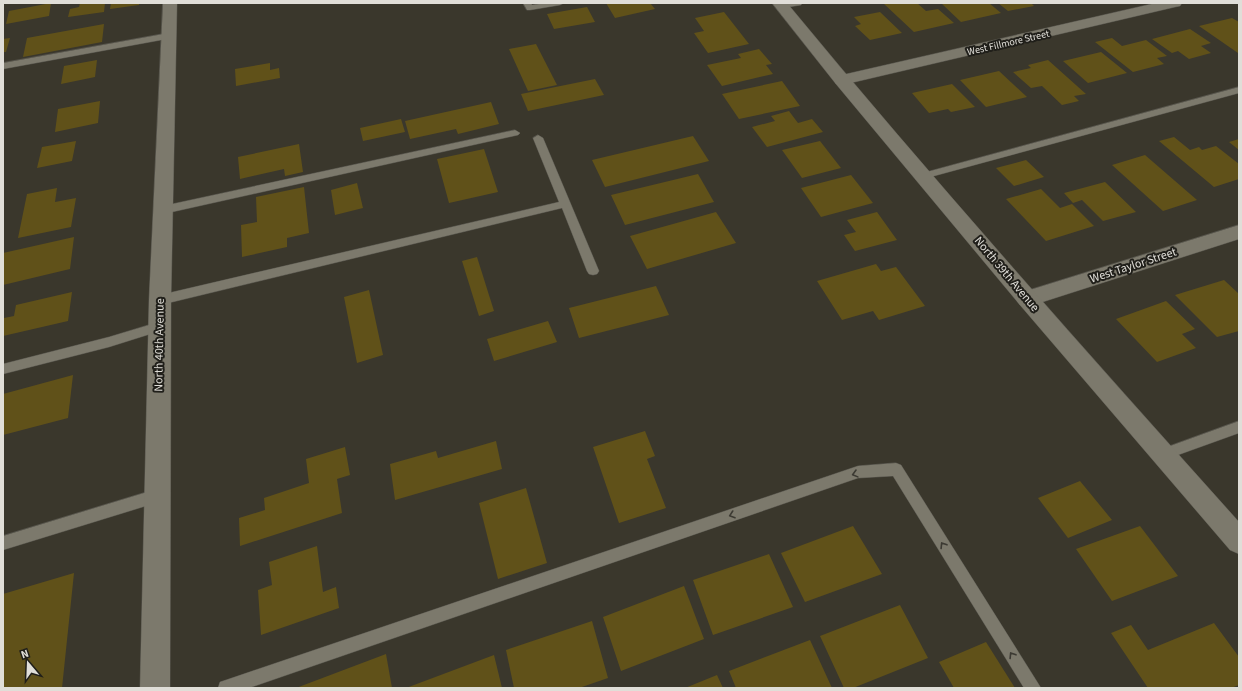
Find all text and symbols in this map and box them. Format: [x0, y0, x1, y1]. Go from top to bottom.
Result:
street label: West Fillmore Street [966, 27, 1051, 59]
street label: North 39th Avenue [970, 233, 1043, 316]
street label: West Taylor Street [1088, 243, 1179, 287]
street label: North 40th Avenue [150, 298, 169, 392]
one-way arrow [852, 469, 859, 477]
one-way arrow [729, 510, 736, 519]
one-way arrow [940, 542, 948, 549]
north arrow [8, 643, 48, 683]
text: N [19, 646, 31, 662]
one-way arrow [1010, 652, 1017, 659]

